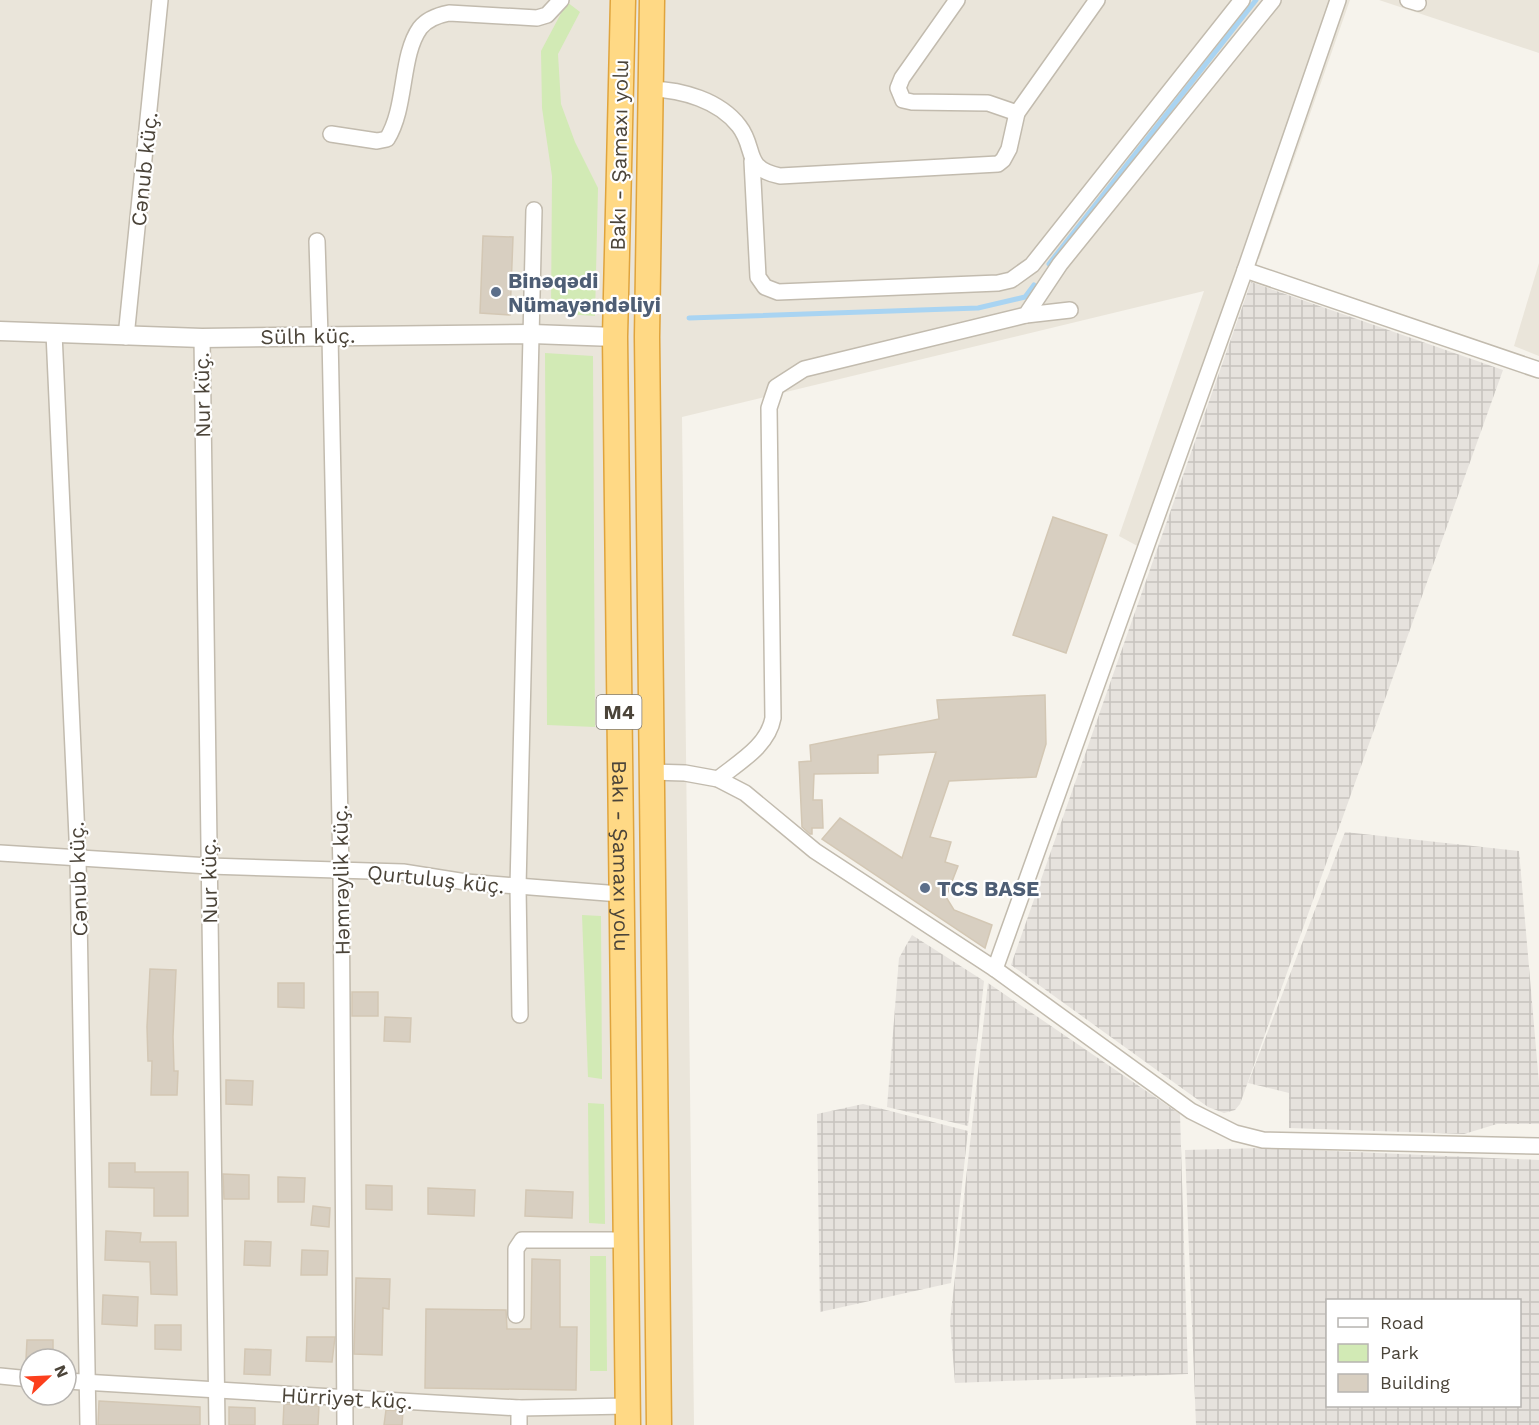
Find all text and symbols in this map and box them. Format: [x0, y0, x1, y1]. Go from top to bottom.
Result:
street label: Bakı - Şamaxı yolu [605, 59, 633, 251]
street label: Cənub küç. [126, 111, 162, 227]
place label: Binəqədi Nümayəndəliyi [508, 268, 661, 317]
marker: Binəqədi Nümayəndəliyi [489, 285, 503, 299]
street label: Sülh küç. [260, 323, 356, 349]
street label: Nur küç. [189, 352, 215, 438]
road number: M4 [596, 695, 642, 729]
street label: Bakı - Şamaxı yolu [608, 760, 635, 952]
street label: Həmrəylik küç. [327, 804, 355, 956]
street label: Cənub küç. [64, 821, 92, 937]
street label: Nur küç. [196, 838, 222, 924]
street label: Qurtuluş küç. [366, 859, 506, 899]
place label: TCS BASE [937, 876, 1039, 901]
marker: TCS BASE [918, 881, 932, 895]
legend [1326, 1299, 1521, 1407]
text: Road [1380, 1312, 1424, 1333]
text: Park [1380, 1342, 1419, 1363]
north arrow [18, 1347, 78, 1407]
text: N [50, 1362, 72, 1381]
text: Building [1380, 1372, 1450, 1393]
street label: Hürriyət küç. [281, 1382, 413, 1414]

